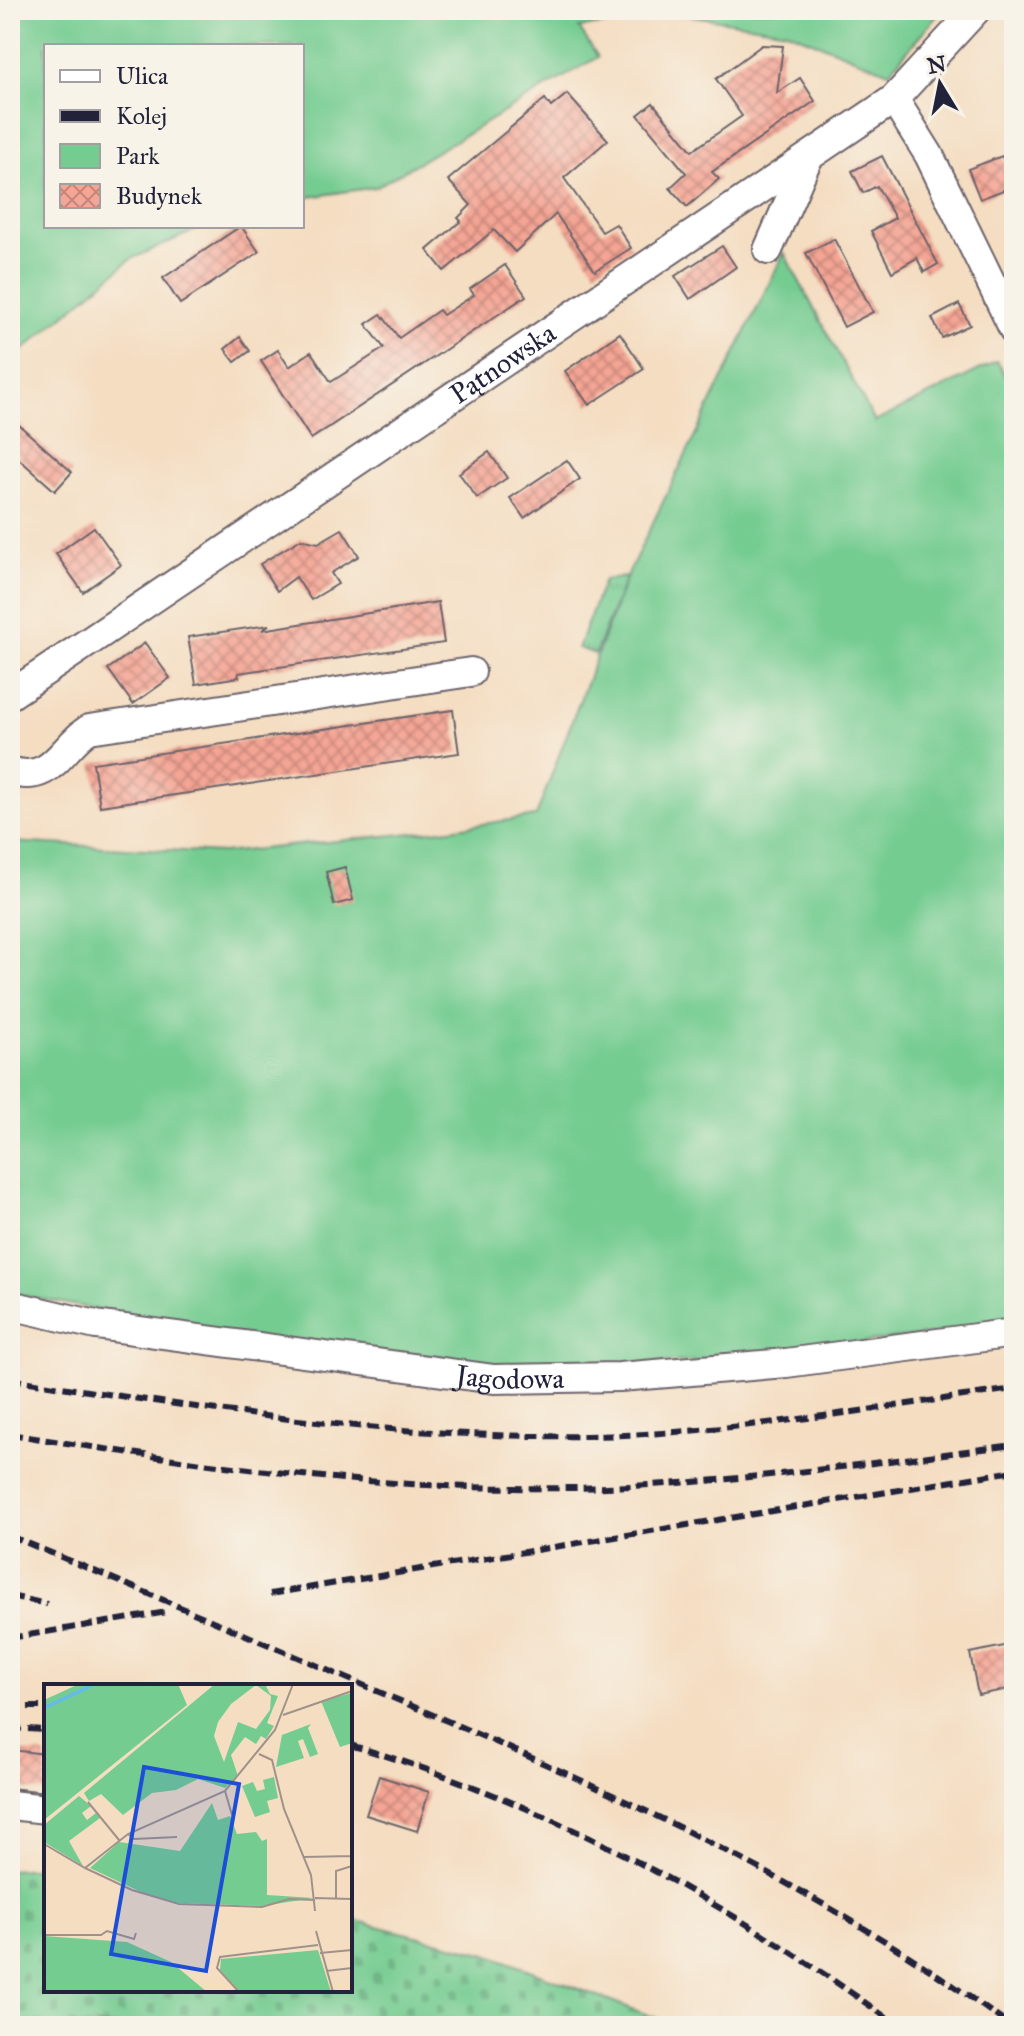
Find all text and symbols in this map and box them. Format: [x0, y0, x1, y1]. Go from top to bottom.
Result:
legend [44, 44, 304, 228]
north arrow [900, 44, 980, 124]
text: N [925, 50, 948, 80]
text: Ulica [116, 61, 169, 91]
text: Kolej [116, 101, 167, 131]
text: Park [116, 141, 160, 171]
text: Budynek [116, 181, 203, 211]
street label: Pątnowska [443, 315, 562, 411]
street label: Jagodowa [451, 1356, 565, 1397]
inset map [44, 1684, 352, 1992]

